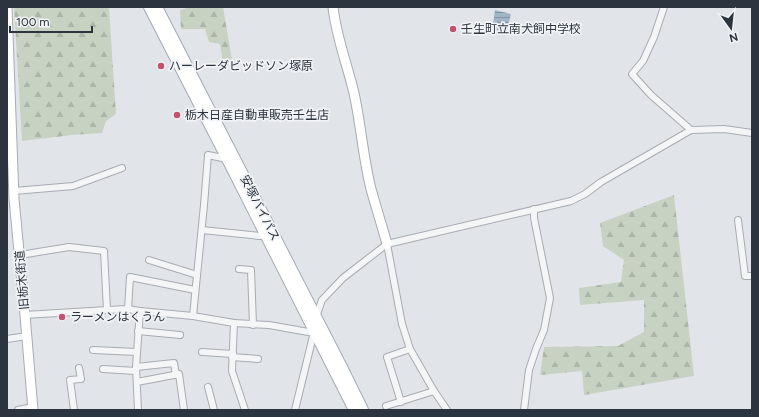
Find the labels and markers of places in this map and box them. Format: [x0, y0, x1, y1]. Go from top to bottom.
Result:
place label: 壬生町立南犬飼中学校 [461, 22, 581, 36]
marker: 壬生町立南犬飼中学校 [448, 24, 458, 34]
place label: ハーレーダビッドソン塚原 [169, 59, 313, 73]
marker: ハーレーダビッドソン塚原 [156, 61, 166, 71]
place label: 栃木日産自動車販売壬生店 [185, 108, 329, 122]
marker: 栃木日産自動車販売壬生店 [172, 110, 182, 120]
place label: ラーメンはくうん [70, 310, 165, 324]
marker: ラーメンはくうん [57, 312, 67, 322]

